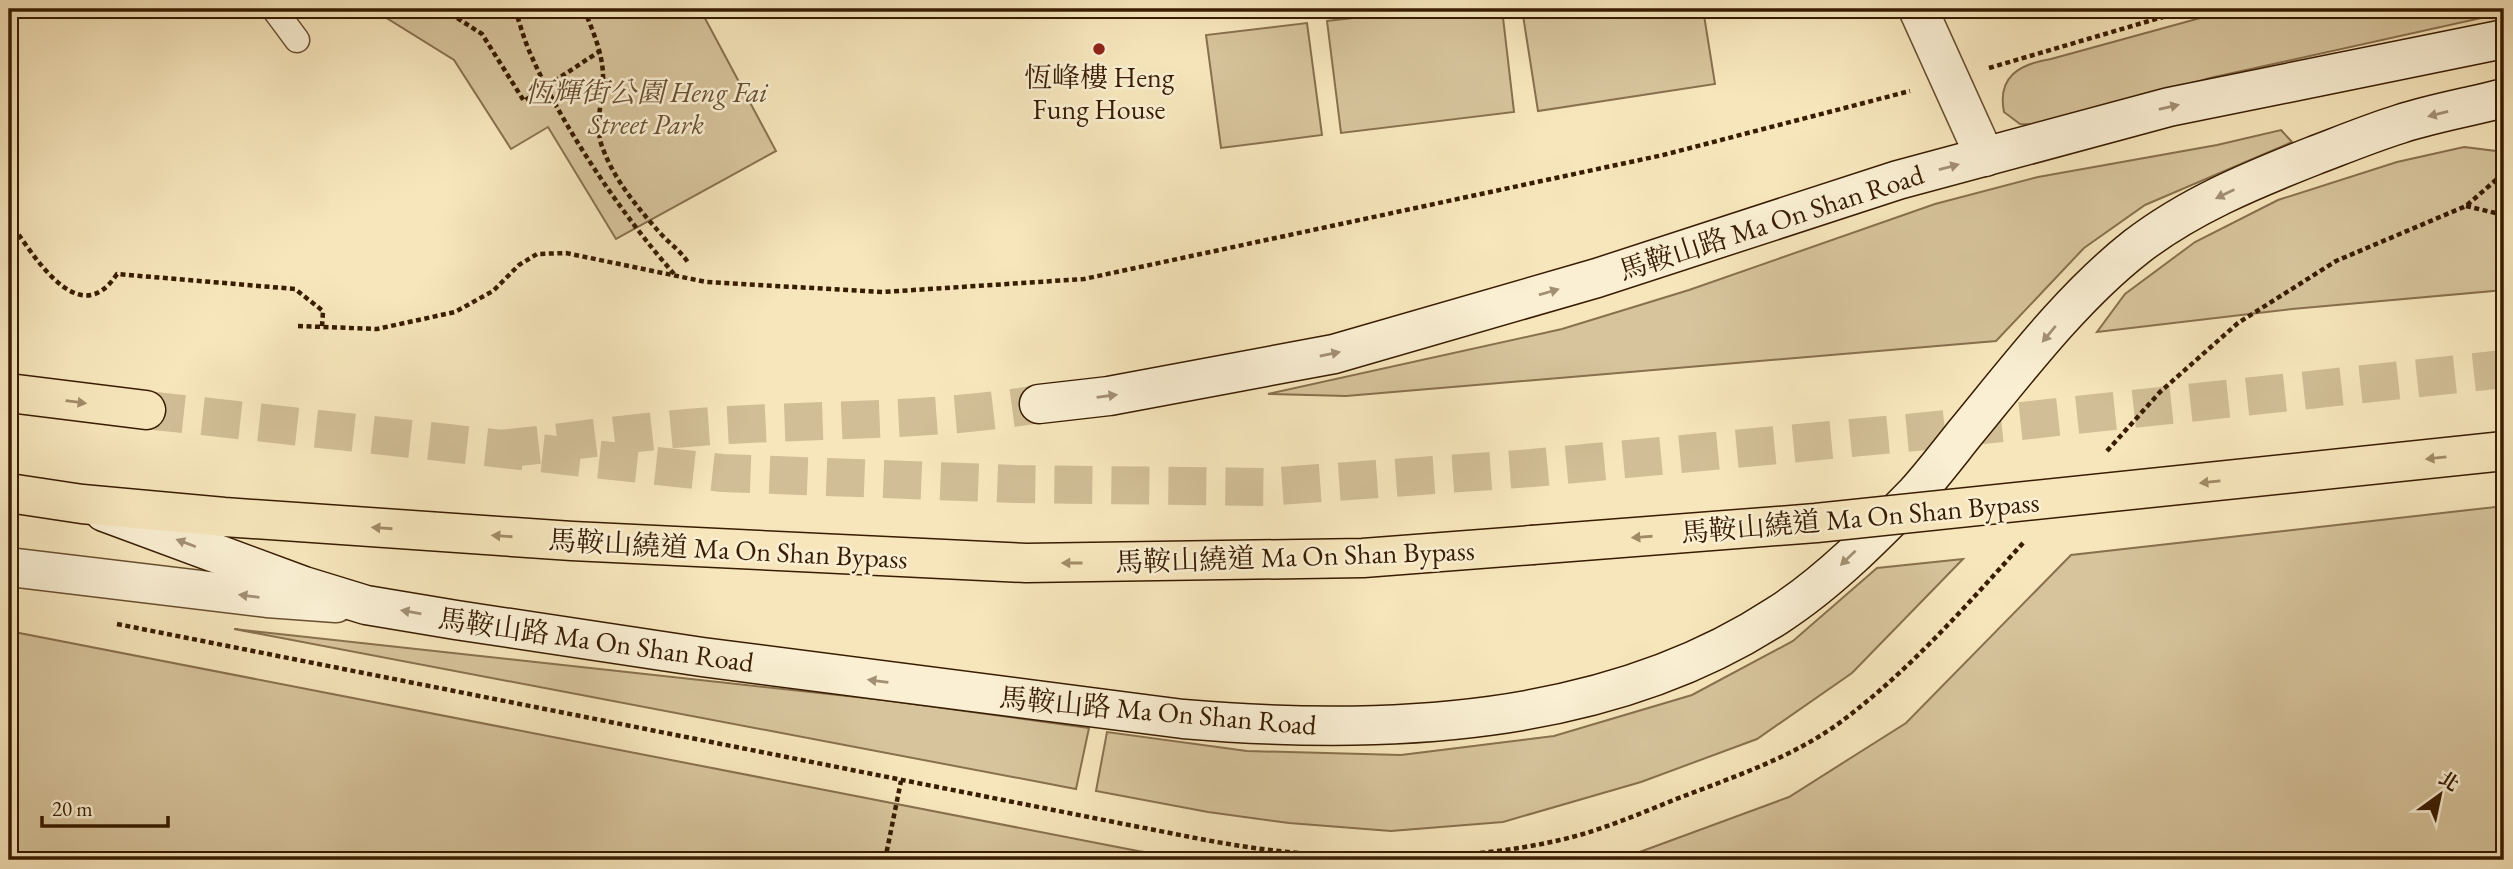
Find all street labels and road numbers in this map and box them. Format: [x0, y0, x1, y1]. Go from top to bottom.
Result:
street label: 馬鞍山路 Ma On Shan Road [1614, 155, 1929, 288]
street label: 馬鞍山繞道 Ma On Shan Bypass [1679, 483, 2041, 551]
street label: 馬鞍山繞道 Ma On Shan Bypass [547, 522, 909, 576]
street label: 馬鞍山繞道 Ma On Shan Bypass [1115, 532, 1475, 580]
street label: 馬鞍山路 Ma On Shan Road [436, 600, 757, 680]
street label: 馬鞍山路 Ma On Shan Road [998, 679, 1319, 743]

